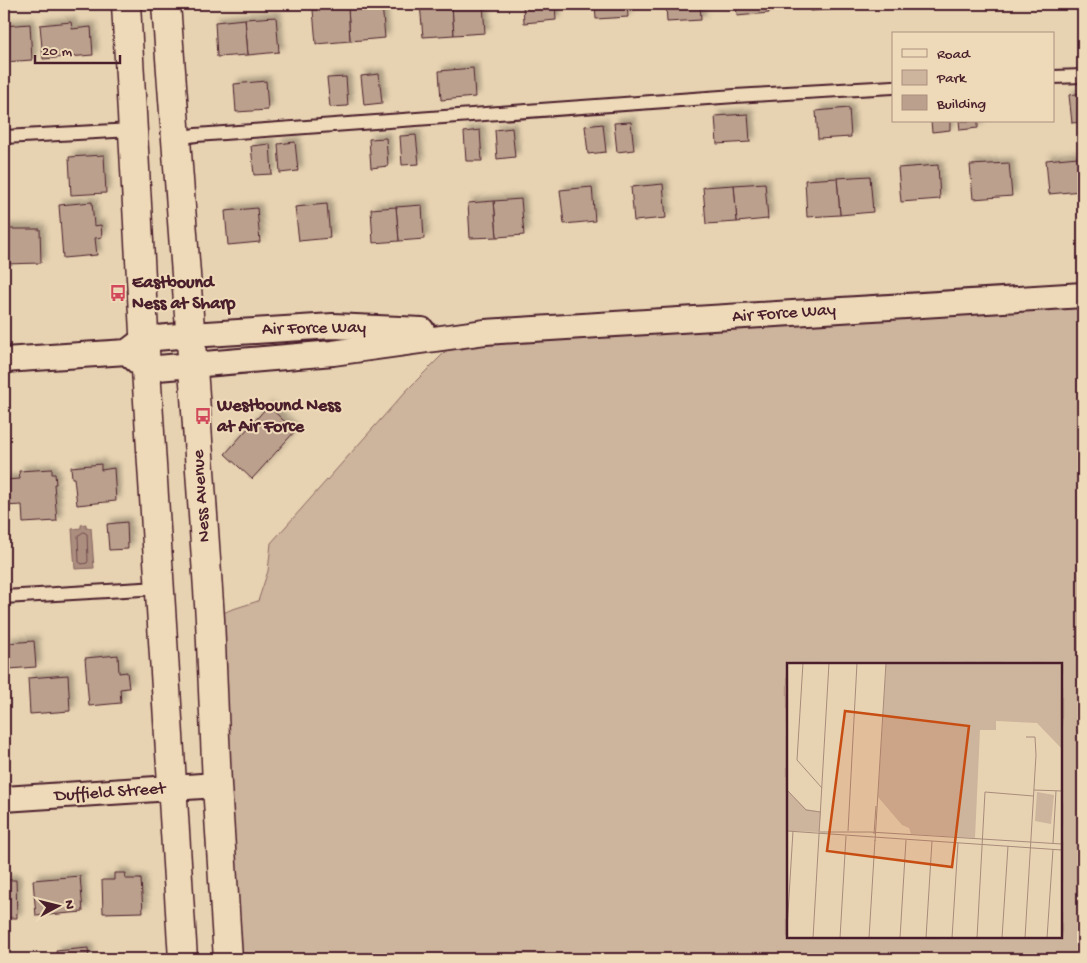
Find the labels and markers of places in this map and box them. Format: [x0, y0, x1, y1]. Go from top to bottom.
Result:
place label: Eastbound Ness at Sharp [132, 273, 236, 315]
bus stop icon: Eastbound Ness at Sharp [108, 283, 128, 303]
place label: Westbound Ness at Air Force [216, 396, 342, 438]
bus stop icon: Westbound Ness at Air Force [193, 406, 213, 426]

